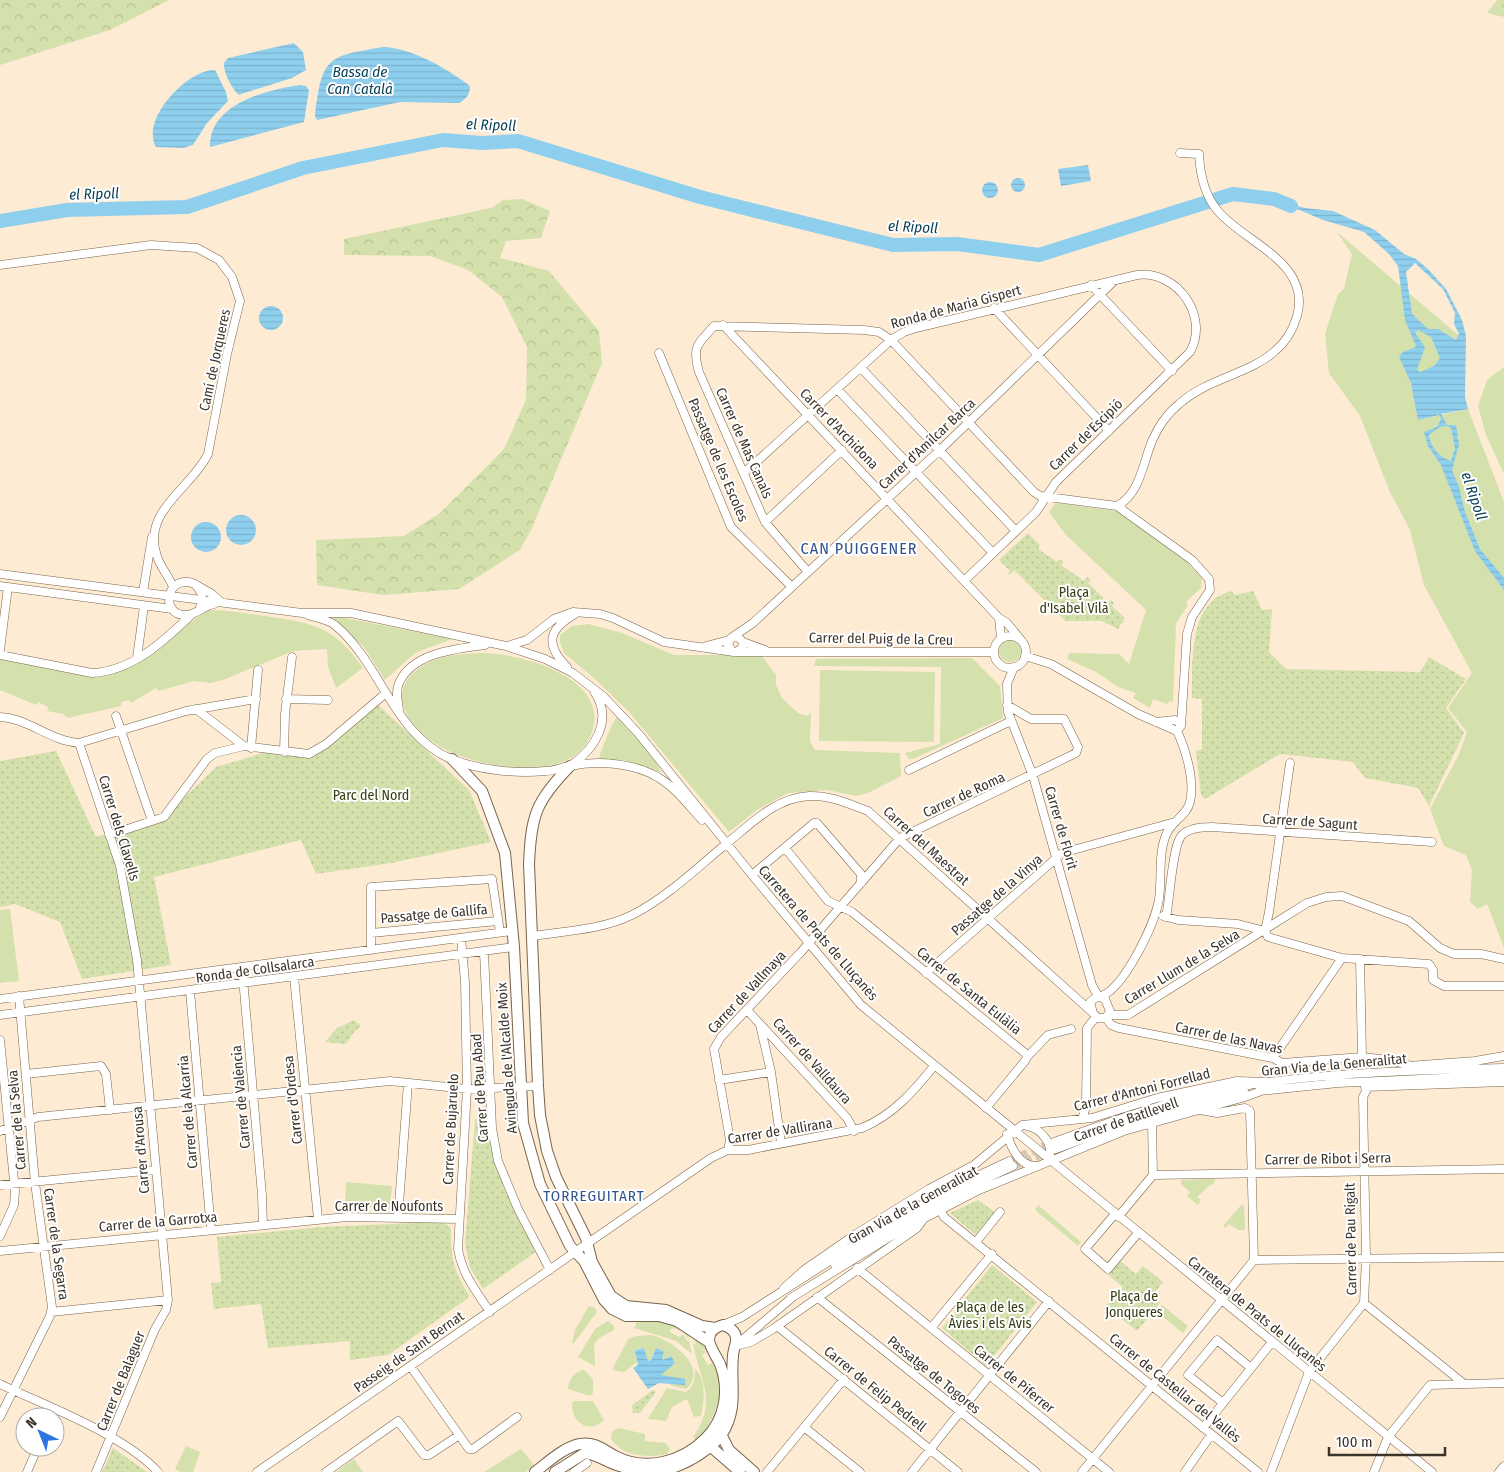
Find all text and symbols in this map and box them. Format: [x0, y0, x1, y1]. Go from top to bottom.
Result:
water label: Bassa de Can Català [327, 63, 393, 98]
water label: el Ripoll [466, 115, 516, 135]
water label: el Ripoll [69, 184, 119, 204]
water label: el Ripoll [888, 217, 939, 237]
street label: Ronda de Maria Gispert [889, 281, 1023, 333]
street label: Camí de Jorqueres [196, 307, 234, 413]
street label: Carrer de Mas Canals [712, 385, 776, 501]
street label: Carrer d'Archidona [796, 385, 882, 473]
street label: Carrer d'Amílcar Barca [875, 395, 979, 493]
street label: Passatge de les Escoles [684, 396, 752, 524]
street label: Carrer de'Escipió [1046, 396, 1126, 474]
water label: el Ripoll [1457, 469, 1491, 523]
district label: CAN PUIGGENER [801, 539, 917, 558]
park label: Plaça d'Isabel Vilà [1039, 584, 1109, 617]
street label: Carrer del Puig de la Creu [809, 629, 953, 649]
street label: Carrer de Roma [920, 769, 1008, 821]
street label: Carrer dels Clavells [95, 773, 143, 883]
street label: Carrer de Florit [1041, 784, 1081, 872]
park label: Parc del Nord [333, 787, 409, 804]
street label: Carrer del Maestrat [879, 803, 973, 889]
street label: Carrer de Sagunt [1262, 810, 1359, 834]
street label: Passatge de la Vinya [948, 851, 1046, 939]
street label: Carretera de Prats de Lluçanès [755, 862, 881, 1004]
street label: Passatge de Gallifa [380, 901, 488, 927]
street label: Carrer Llum de la Selva [1121, 926, 1243, 1008]
street label: Carrer de Santa Eulàlia [913, 944, 1025, 1039]
street label: Carrer de Vallmaya [704, 947, 790, 1037]
street label: Ronda de Collsalarca [195, 953, 315, 987]
street label: Avinguda de l'Alcalde Moix [493, 981, 521, 1134]
street label: Carrer de Valldaura [769, 1015, 855, 1108]
street label: Carrer de las Navas [1174, 1018, 1284, 1058]
street label: Carrer de Pau Abad [468, 1033, 492, 1143]
street label: Carrer de València [228, 1045, 254, 1149]
street label: Gran Via de la Generalitat [1261, 1050, 1408, 1080]
street label: Carrer de la Alcarria [175, 1055, 201, 1169]
street label: Carrer d'Ordesa [280, 1055, 306, 1145]
street label: Carrer d'Antoni Forrellad [1072, 1065, 1212, 1115]
street label: Carrer de la Selva [4, 1069, 30, 1171]
street label: Carrer de Bujaruelo [440, 1073, 462, 1185]
street label: Carrer de Batllevell [1071, 1094, 1181, 1146]
street label: Carrer d'Arousa [129, 1106, 153, 1194]
street label: Carrer de Vallirana [726, 1114, 834, 1148]
street label: Carrer de Ribot i Serra [1264, 1149, 1392, 1169]
street label: Gran Via de la Generalitat [845, 1162, 981, 1248]
street label: Carrer de Pau Rigalt [1342, 1182, 1360, 1295]
street label: Carrer de la Segarra [40, 1187, 72, 1301]
district label: TORREGUITART [543, 1187, 645, 1205]
street label: Carrer de Noufonts [335, 1198, 443, 1215]
street label: Carrer de la Garrotxa [98, 1208, 218, 1236]
street label: Carretera de Prats de Lluçanès [1184, 1253, 1330, 1375]
park label: Plaça de Jonqueres [1105, 1288, 1163, 1321]
park label: Plaça de les Àvies i els Avis [948, 1299, 1032, 1332]
street label: Passeig de Sant Bernat [351, 1307, 468, 1396]
street label: Carrer de Balaguer [93, 1328, 149, 1433]
street label: Carrer de Castellar del Vallès [1106, 1330, 1244, 1446]
street label: Passatge de Togores [884, 1332, 984, 1418]
street label: Carrer de Piferrer [970, 1341, 1058, 1417]
street label: Carrer de Felip Pedrell [820, 1343, 930, 1436]
north arrow [15, 1407, 65, 1457]
text: N [23, 1414, 40, 1432]
scale bar [1329, 1424, 1445, 1456]
text: 100 m [1336, 1433, 1373, 1451]

